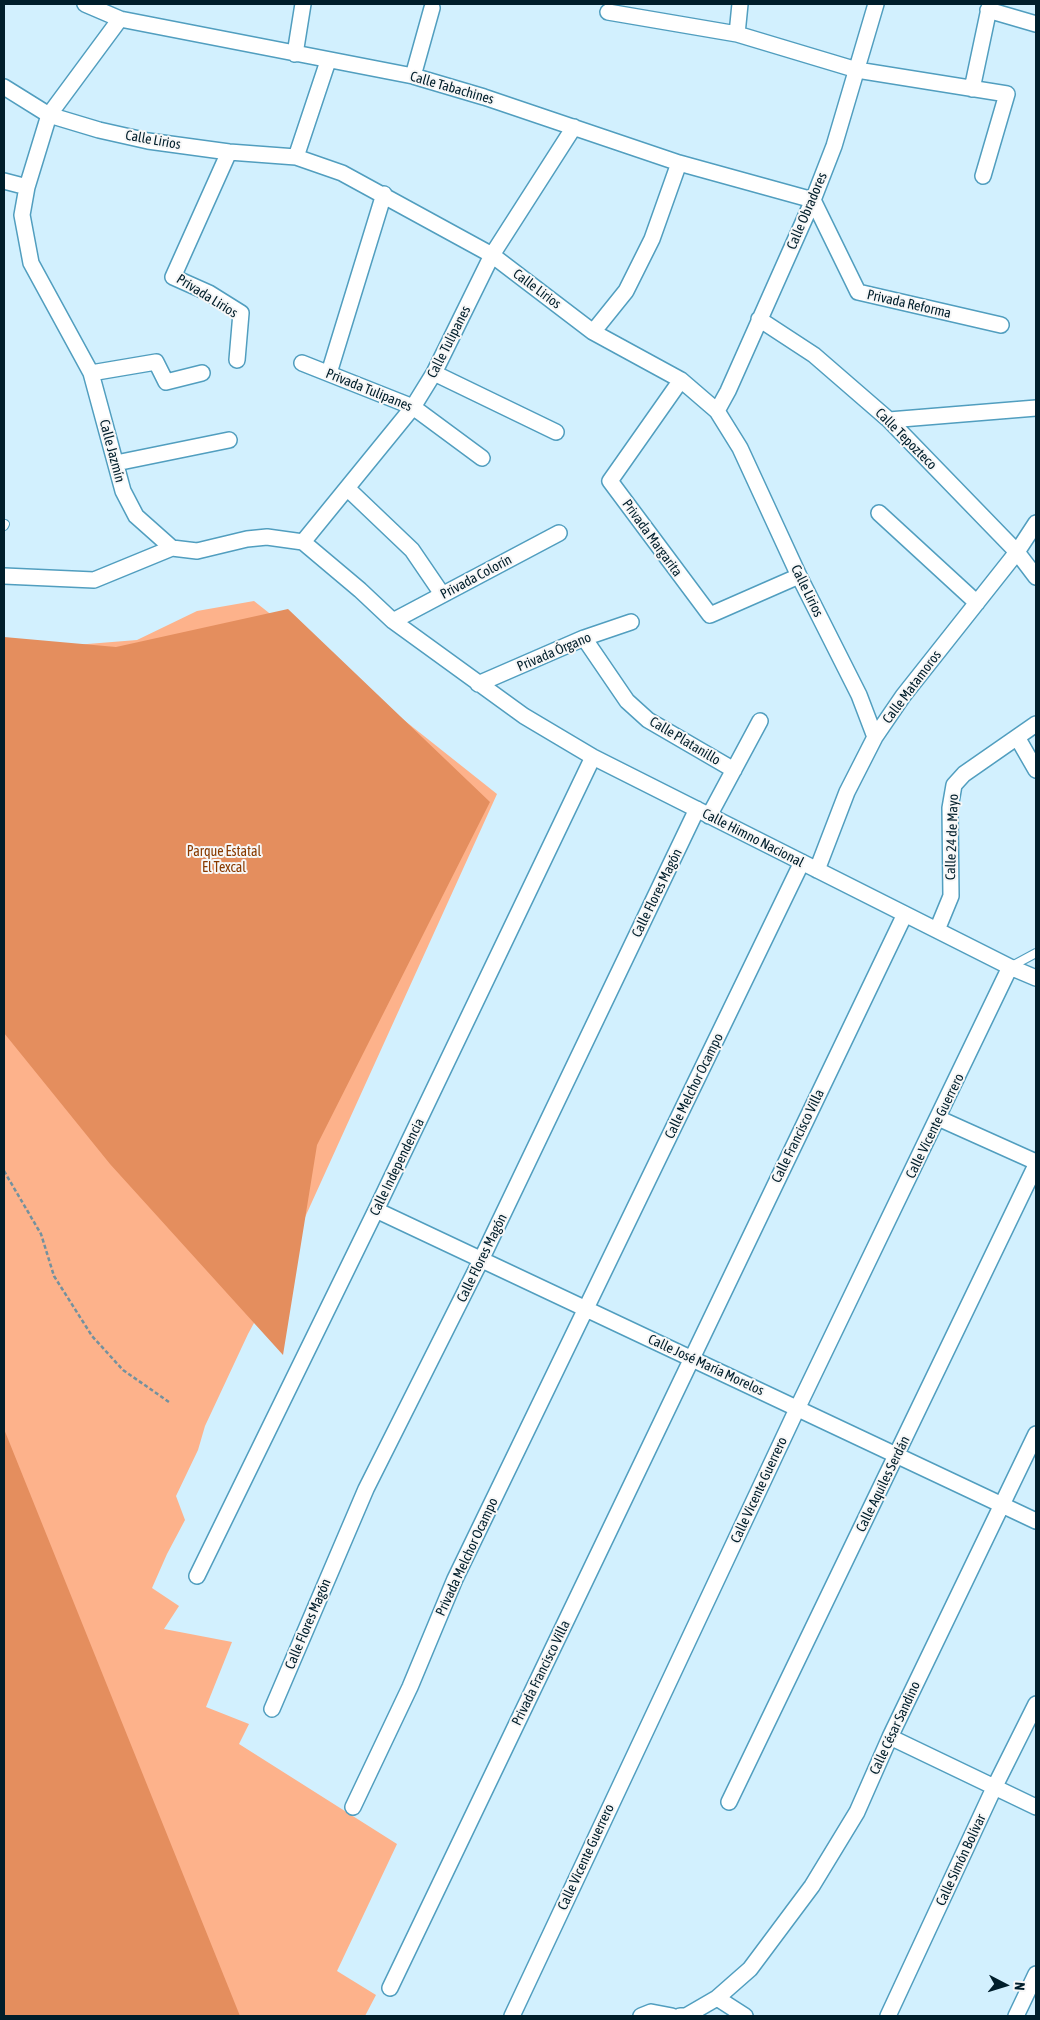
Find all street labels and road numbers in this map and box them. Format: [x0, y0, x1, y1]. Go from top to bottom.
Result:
street label: Calle Tabachines [408, 68, 496, 108]
street label: Calle Lirios [124, 127, 182, 153]
street label: Calle Obradores [783, 170, 831, 252]
street label: Calle Lirios [510, 265, 564, 313]
street label: Privada Lirios [173, 271, 241, 321]
street label: Privada Reforma [865, 286, 953, 322]
street label: Calle Tulipanes [424, 303, 474, 381]
street label: Privada Tulipanes [323, 365, 415, 415]
street label: Calle Tepozteco [872, 405, 940, 473]
street label: Calle Jazmín [96, 418, 128, 484]
street label: Privada Margarita [618, 496, 686, 580]
street label: Privada Colorín [437, 551, 515, 603]
street label: Calle Lirios [787, 562, 827, 620]
street label: Privada Órgano [514, 629, 594, 675]
street label: Calle Matamoros [879, 647, 945, 727]
street label: Calle Platanillo [646, 713, 724, 769]
street label: Calle 24 de Mayo [942, 794, 962, 880]
street label: Calle Himno Nacional [699, 805, 807, 871]
street label: Calle Flores Magón [628, 846, 686, 940]
street label: Calle Melchor Ocampo [661, 1030, 727, 1142]
street label: Calle Vicente Guerrero [902, 1071, 968, 1181]
street label: Calle Francisco Villa [768, 1087, 828, 1185]
street label: Calle Independencia [366, 1116, 428, 1218]
street label: Calle Flores Magón [453, 1211, 511, 1305]
street label: Calle José María Morelos [645, 1331, 767, 1399]
street label: Calle Aquiles Serdán [852, 1433, 914, 1535]
street label: Calle Vicente Guerrero [727, 1434, 791, 1546]
street label: Privada Melchor Ocampo [432, 1495, 502, 1619]
street label: Calle Flores Magón [281, 1576, 335, 1672]
street label: Privada Francisco Villa [508, 1618, 574, 1728]
street label: Calle César Sandino [866, 1679, 924, 1777]
street label: Calle Vicente Guerrero [554, 1801, 618, 1913]
street label: Calle Simón Bolívar [932, 1811, 990, 1909]

